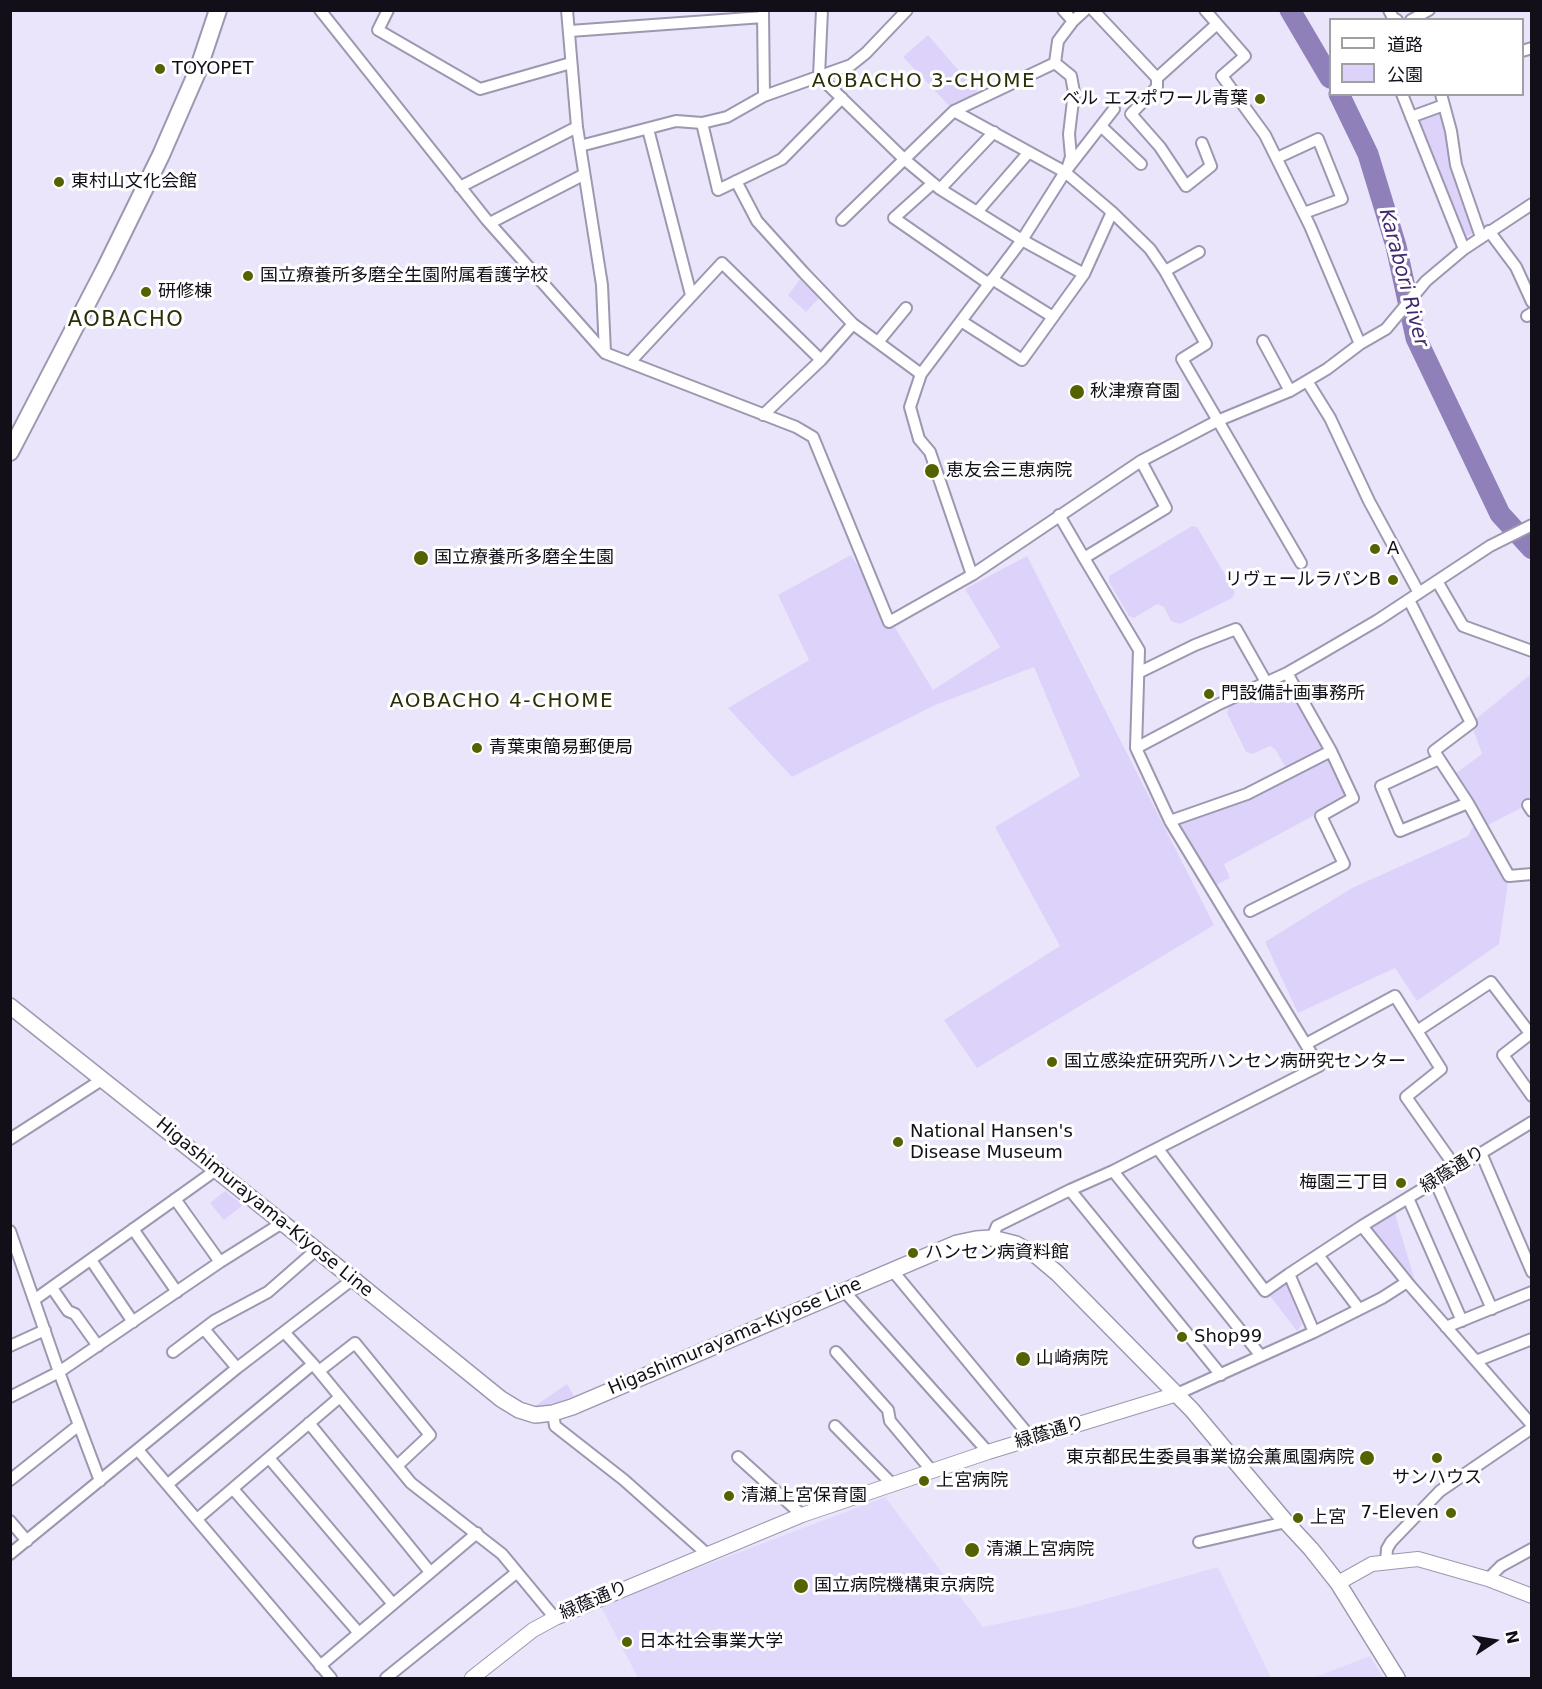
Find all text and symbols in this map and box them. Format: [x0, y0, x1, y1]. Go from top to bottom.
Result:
legend [1329, 18, 1524, 96]
text: 道路 [1387, 34, 1423, 55]
place label: TOYOPET [172, 58, 254, 80]
marker: TOYOPET [153, 62, 167, 76]
text: 公園 [1387, 64, 1423, 85]
district label: AOBACHO 3-CHOME [812, 70, 1036, 94]
place label: ベル エスポワール青葉 [1062, 88, 1248, 110]
marker: ベル エスポワール青葉 [1253, 92, 1267, 106]
place label: 東村山文化会館 [71, 171, 197, 193]
marker: 東村山文化会館 [52, 175, 66, 189]
water label: Karabori River [1373, 206, 1433, 350]
place label: 国立療養所多磨全生園附属看護学校 [260, 265, 548, 287]
marker: 国立療養所多磨全生園附属看護学校 [241, 269, 255, 283]
place label: 研修棟 [158, 281, 212, 303]
marker: 研修棟 [139, 285, 153, 299]
district label: AOBACHO [68, 308, 184, 334]
place label: 秋津療育園 [1090, 381, 1180, 403]
marker: 秋津療育園 [1068, 383, 1086, 401]
place label: 恵友会三恵病院 [946, 460, 1072, 482]
marker: 恵友会三恵病院 [923, 462, 941, 480]
place label: A [1387, 538, 1399, 560]
marker: A [1368, 542, 1382, 556]
place label: 国立療養所多磨全生園 [434, 547, 614, 569]
marker: 国立療養所多磨全生園 [412, 549, 430, 567]
place label: リヴェールラパンB [1225, 569, 1381, 591]
marker: リヴェールラパンB [1386, 573, 1400, 587]
place label: 門設備計画事務所 [1221, 683, 1365, 705]
marker: 門設備計画事務所 [1202, 687, 1216, 701]
district label: AOBACHO 4-CHOME [390, 690, 614, 714]
place label: 青葉東簡易郵便局 [489, 737, 633, 759]
marker: 青葉東簡易郵便局 [470, 741, 484, 755]
place label: 国立感染症研究所ハンセン病研究センター [1064, 1051, 1406, 1073]
marker: 国立感染症研究所ハンセン病研究センター [1045, 1055, 1059, 1069]
street label: Higashimurayama-Kiyose Line [151, 1114, 377, 1302]
place label: National Hansen's Disease Museum [910, 1121, 1073, 1164]
marker: National Hansen's Disease Museum [891, 1135, 905, 1149]
street label: 緑蔭通り [1417, 1142, 1489, 1198]
place label: 梅園三丁目 [1299, 1172, 1389, 1194]
marker: 梅園三丁目 [1394, 1176, 1408, 1190]
place label: ハンセン病資料館 [925, 1242, 1069, 1264]
marker: ハンセン病資料館 [906, 1246, 920, 1260]
street label: Higashimurayama-Kiyose Line [605, 1274, 865, 1400]
place label: Shop99 [1194, 1326, 1262, 1348]
marker: Shop99 [1175, 1330, 1189, 1344]
place label: 山崎病院 [1036, 1348, 1108, 1370]
marker: 山崎病院 [1014, 1350, 1032, 1368]
street label: 緑蔭通り [1012, 1412, 1088, 1454]
place label: 東京都民生委員事業協会薫風園病院 [1066, 1447, 1354, 1469]
marker: 東京都民生委員事業協会薫風園病院 [1358, 1449, 1376, 1467]
marker: サンハウス [1430, 1451, 1444, 1465]
place label: サンハウス [1392, 1467, 1482, 1489]
place label: 上宮病院 [936, 1470, 1008, 1492]
marker: 上宮病院 [917, 1474, 931, 1488]
place label: 清瀬上宮保育園 [741, 1485, 867, 1507]
marker: 清瀬上宮保育園 [722, 1489, 736, 1503]
place label: 7-Eleven [1360, 1502, 1439, 1524]
marker: 7-Eleven [1444, 1506, 1458, 1520]
place label: 上宮 [1310, 1507, 1346, 1529]
marker: 上宮 [1291, 1511, 1305, 1525]
place label: 清瀬上宮病院 [986, 1539, 1094, 1561]
marker: 清瀬上宮病院 [963, 1541, 981, 1559]
place label: 国立病院機構東京病院 [814, 1575, 994, 1597]
street label: 緑蔭通り [557, 1577, 631, 1625]
marker: 国立病院機構東京病院 [792, 1577, 810, 1595]
north arrow [1464, 1611, 1524, 1671]
text: N [1501, 1629, 1523, 1646]
place label: 日本社会事業大学 [639, 1631, 783, 1653]
marker: 日本社会事業大学 [620, 1635, 634, 1649]

